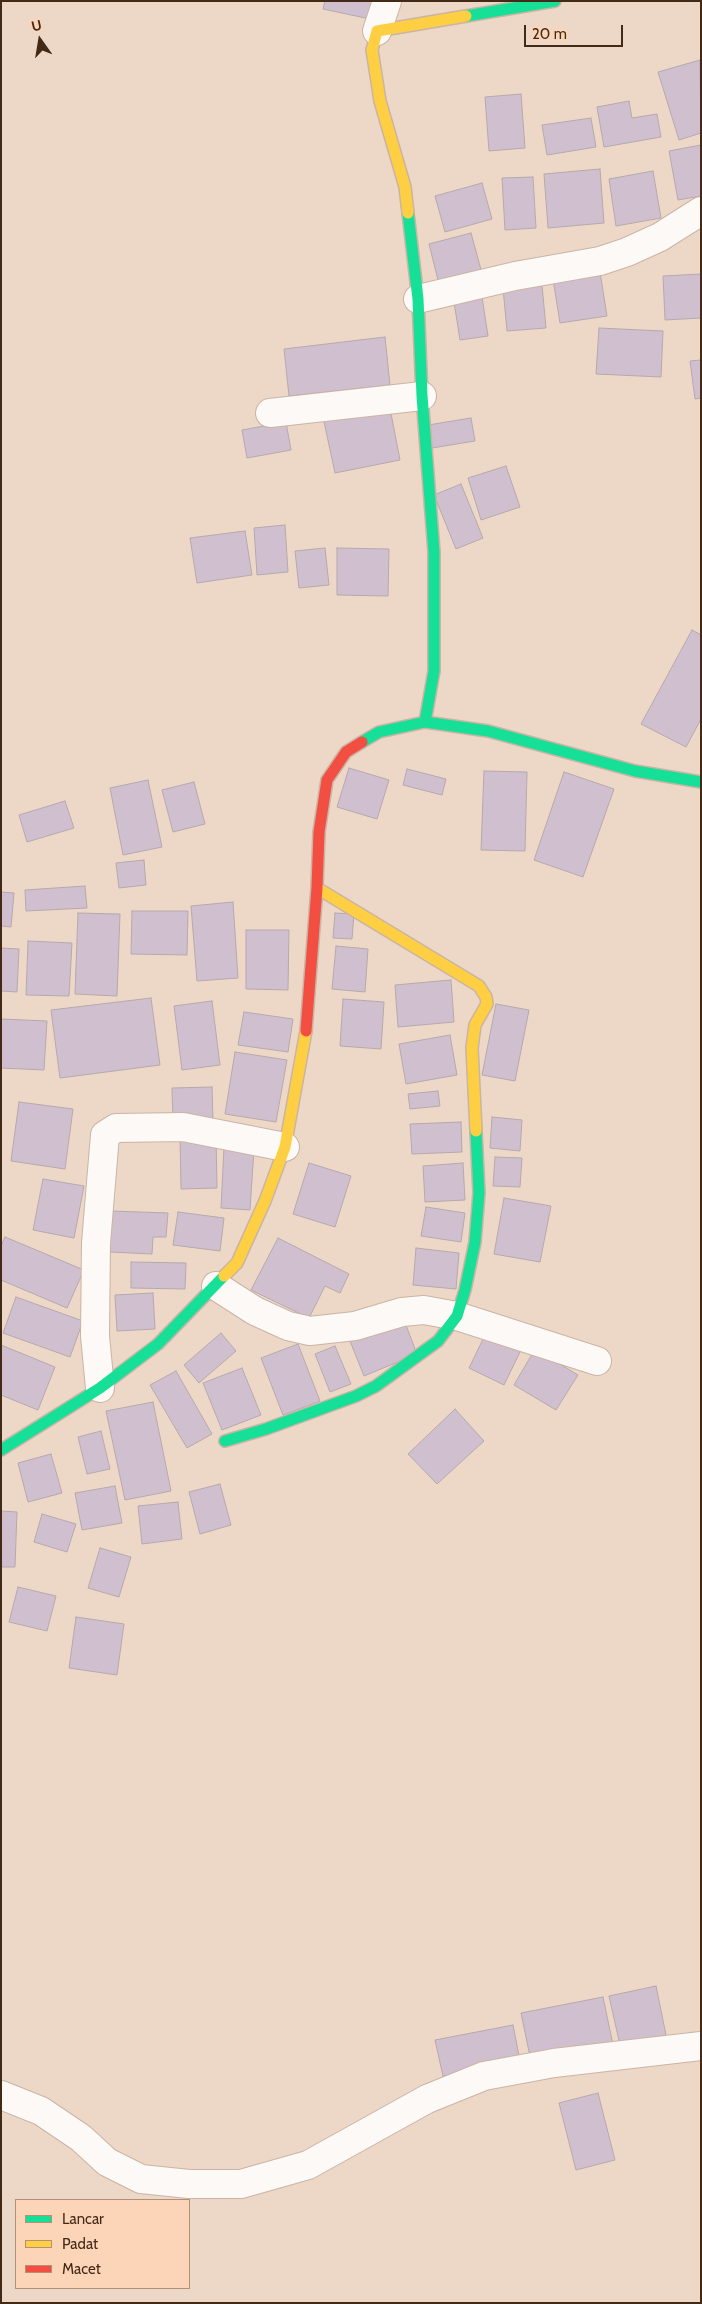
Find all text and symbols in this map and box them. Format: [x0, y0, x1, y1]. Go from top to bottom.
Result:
north arrow [15, 15, 65, 65]
text: U [30, 15, 44, 35]
scale bar [527, 15, 626, 47]
text: 20 m [532, 25, 567, 43]
legend [15, 2199, 190, 2289]
text: Lancar [62, 2210, 104, 2228]
text: Padat [62, 2235, 98, 2253]
text: Macet [62, 2260, 101, 2278]

